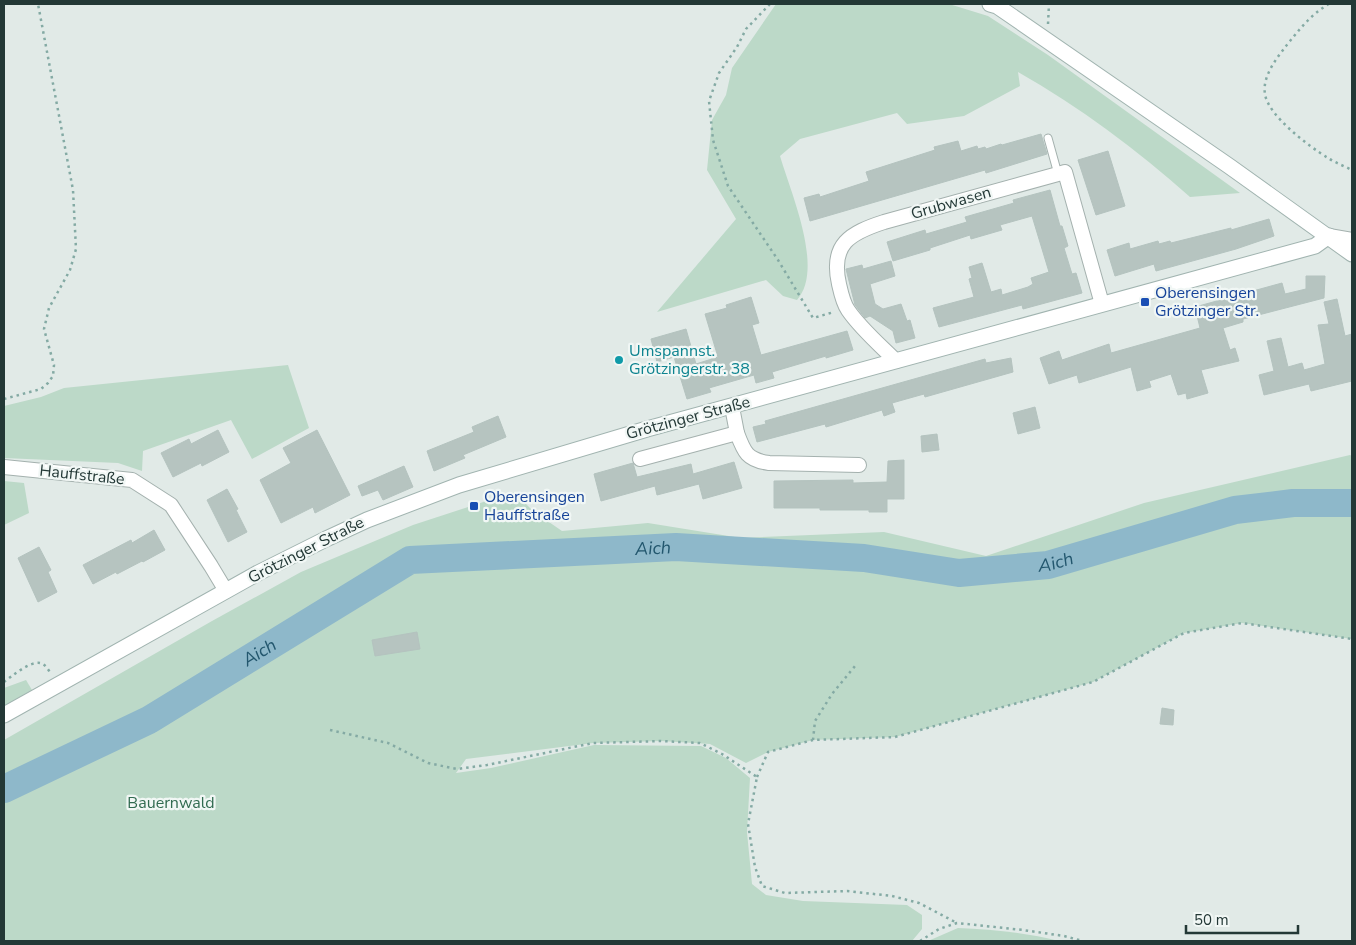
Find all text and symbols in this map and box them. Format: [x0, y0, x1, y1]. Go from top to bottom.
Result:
street label: Grubwasen [908, 181, 994, 225]
place label: Oberensingen Grötzinger Str. [1155, 282, 1259, 322]
marker: Oberensingen Grötzinger Str. [1139, 296, 1151, 308]
place label: Umspannst. Grötzingerstr. 38 [629, 340, 750, 380]
marker: Umspannst. Grötzingerstr. 38 [613, 354, 625, 366]
street label: Grötzinger Straße [624, 391, 752, 445]
street label: Hauffstraße [38, 460, 126, 490]
place label: Oberensingen Hauffstraße [484, 486, 585, 526]
marker: Oberensingen Hauffstraße [468, 500, 480, 512]
street label: Grötzinger Straße [244, 511, 368, 589]
water label: Aich [633, 535, 672, 561]
water label: Aich [1036, 546, 1076, 578]
water label: Aich [237, 633, 281, 672]
park label: Bauernwald [127, 792, 215, 814]
scale bar [1186, 902, 1298, 934]
text: 50 m [1194, 910, 1229, 930]

